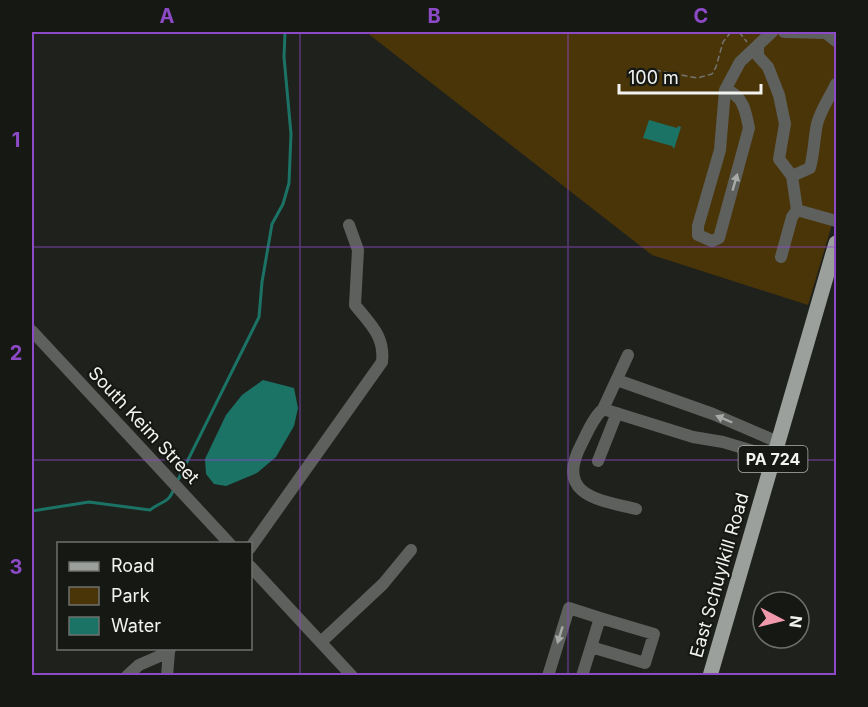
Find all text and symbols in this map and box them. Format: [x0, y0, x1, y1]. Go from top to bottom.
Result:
text: A [160, 4, 175, 28]
text: B [427, 4, 441, 28]
text: C [694, 4, 708, 28]
scale bar [619, 57, 762, 95]
text: 100 m [628, 67, 679, 88]
text: 1 [12, 128, 20, 152]
one-way arrow [731, 173, 740, 191]
text: 2 [10, 341, 22, 365]
street label: South Keim Street [84, 362, 204, 488]
one-way arrow [714, 414, 732, 424]
road number: PA 724 [738, 446, 808, 472]
street label: East Schuylkill Road [685, 490, 753, 660]
legend [57, 542, 252, 650]
text: 3 [10, 555, 22, 579]
text: Road [111, 555, 154, 576]
text: Park [111, 585, 150, 606]
north arrow [751, 590, 811, 650]
text: Water [111, 615, 161, 636]
text: N [785, 615, 807, 629]
one-way arrow [555, 626, 564, 644]

